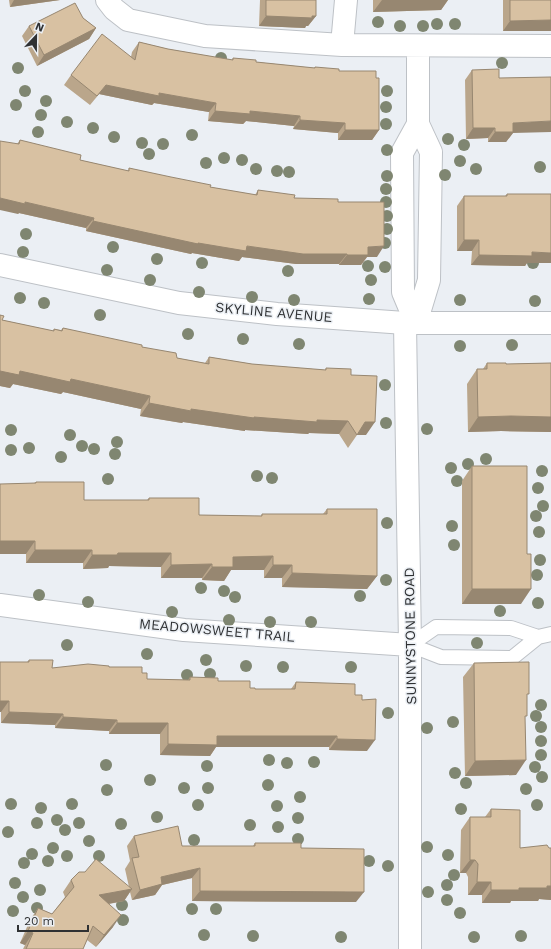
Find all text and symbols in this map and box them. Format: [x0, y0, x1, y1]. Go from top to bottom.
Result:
north arrow [16, 16, 56, 56]
text: N [33, 20, 46, 35]
street label: SKYLINE AVENUE [215, 299, 333, 325]
street label: SUNNYSTONE ROAD [401, 567, 419, 705]
street label: MEADOWSWEET TRAIL [139, 615, 295, 645]
scale bar [18, 907, 88, 933]
text: 20 m [24, 914, 54, 928]

